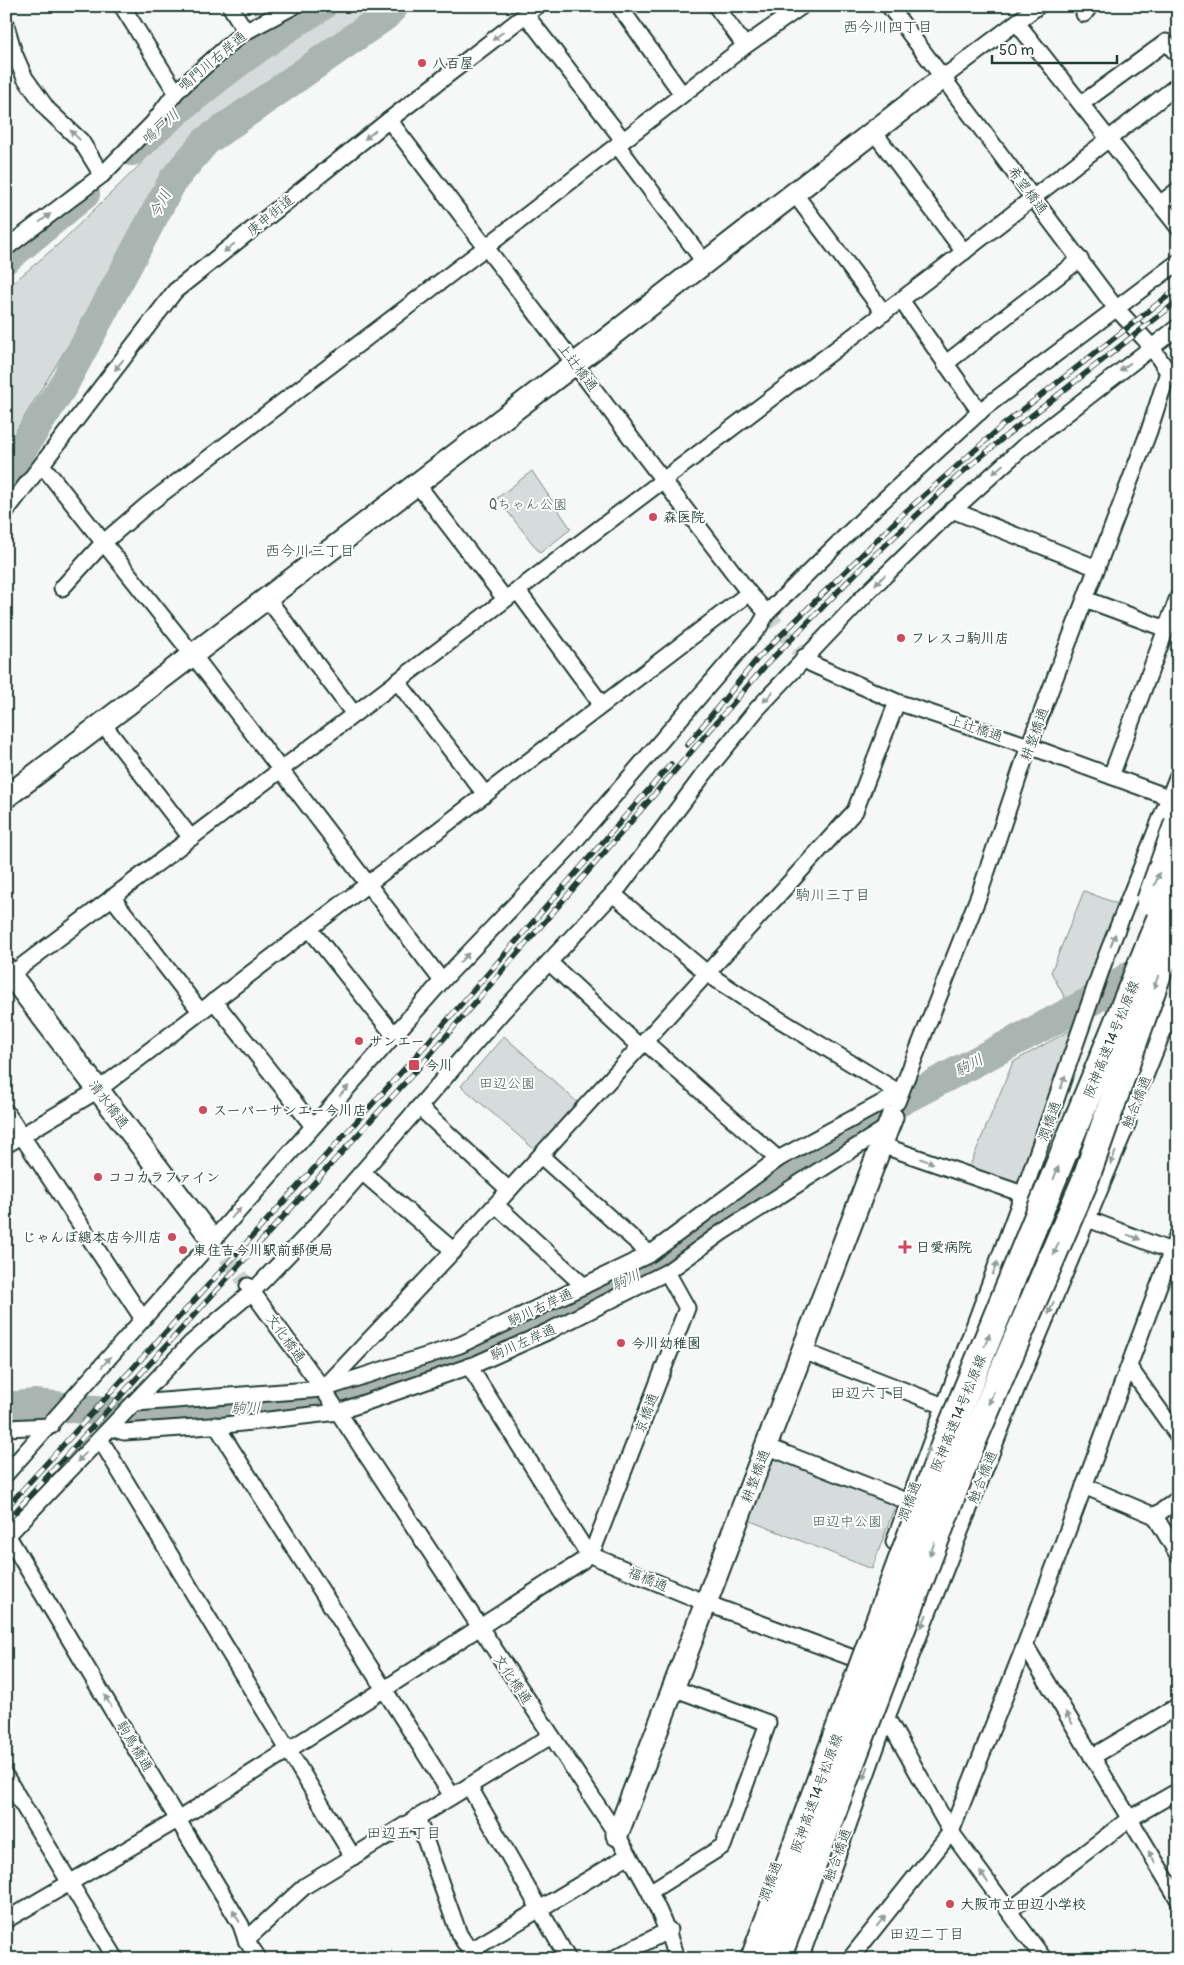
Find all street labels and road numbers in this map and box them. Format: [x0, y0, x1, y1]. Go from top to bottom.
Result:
street label: 鳴門川右岸通 [175, 28, 250, 95]
street label: 希望橋通 [1004, 163, 1051, 218]
street label: 庚申街道 [243, 191, 297, 240]
street label: 上辻橋通 [554, 340, 601, 395]
street label: 耕整橋通 [1017, 705, 1052, 763]
street label: 上辻橋通 [947, 712, 1005, 745]
street label: 阪神高速14号松原線 [1080, 978, 1143, 1101]
street label: 触合橋通 [1118, 1073, 1155, 1131]
street label: 清水橋通 [85, 1077, 132, 1132]
street label: 潤橋通 [1034, 1099, 1065, 1144]
street label: 駒川右岸通 [505, 1285, 576, 1330]
street label: 文化橋通 [262, 1311, 309, 1366]
street label: 駒川左岸通 [488, 1320, 559, 1364]
street label: 阪神高速14号松原線 [927, 1352, 990, 1475]
street label: 京橋通 [631, 1391, 662, 1436]
street label: 耕整橋通 [737, 1447, 773, 1505]
street label: 触合橋通 [964, 1448, 1001, 1506]
street label: 潤橋通 [894, 1479, 925, 1524]
street label: 福橋通 [625, 1564, 670, 1595]
street label: 文化橋通 [490, 1651, 535, 1707]
street label: 駒鳥橋通 [113, 1718, 156, 1775]
street label: 阪神高速14号松原線 [787, 1731, 846, 1855]
street label: 触合橋通 [820, 1826, 855, 1884]
street label: 潤橋通 [755, 1859, 786, 1904]

